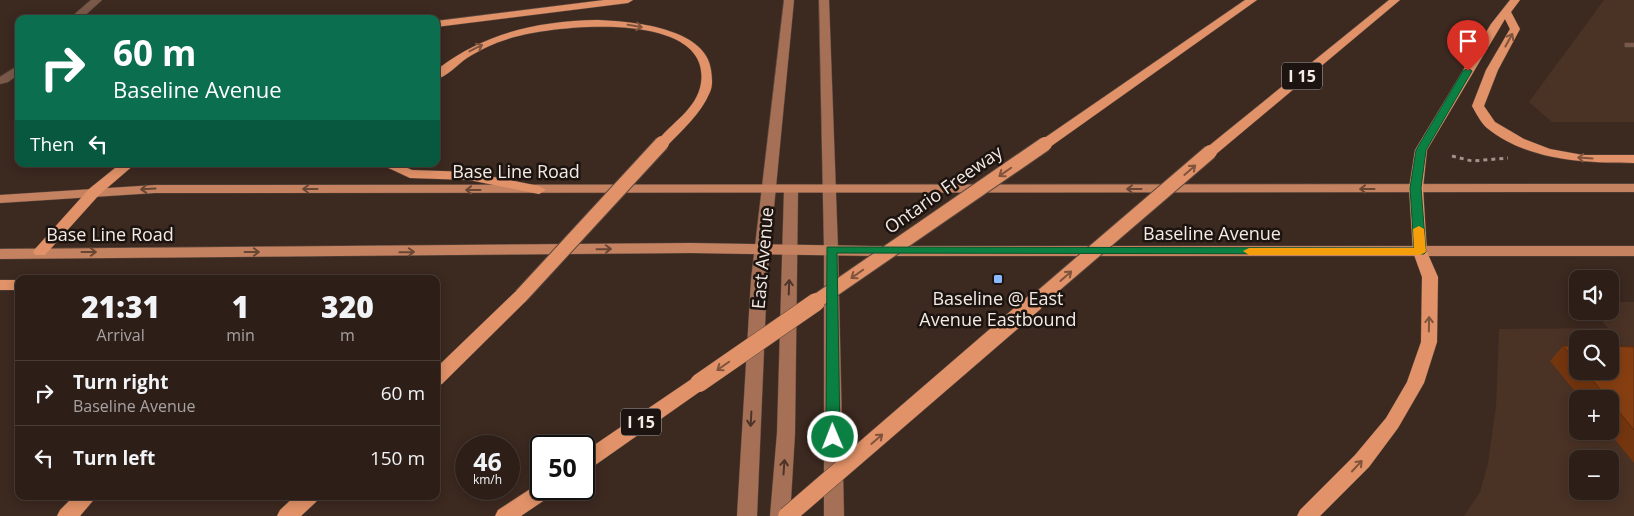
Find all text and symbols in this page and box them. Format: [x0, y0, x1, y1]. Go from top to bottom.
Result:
pin [1447, 20, 1489, 71]
one-way arrow [626, 21, 642, 31]
icon: arrive [1454, 27, 1482, 55]
text: 60 m [113, 29, 196, 76]
one-way arrow [1504, 34, 1514, 48]
icon: right [30, 35, 95, 100]
one-way arrow [468, 43, 483, 52]
road number: I 15 [1282, 62, 1322, 90]
text: Baseline Avenue [113, 74, 282, 104]
icon: left [84, 130, 112, 158]
text: Then [30, 131, 74, 157]
street label: Ontario Freeway [879, 139, 1007, 239]
one-way arrow [1578, 154, 1594, 163]
street label: Base Line Road [452, 159, 580, 183]
one-way arrow [1183, 164, 1196, 176]
one-way arrow [998, 167, 1012, 177]
one-way arrow [303, 184, 319, 194]
one-way arrow [1359, 184, 1376, 194]
one-way arrow [140, 185, 156, 194]
one-way arrow [465, 185, 482, 195]
one-way arrow [1127, 185, 1143, 194]
street label: East Avenue [746, 206, 778, 310]
street label: Baseline Avenue [1143, 221, 1281, 245]
street label: Base Line Road [46, 222, 174, 246]
one-way arrow [596, 244, 612, 254]
one-way arrow [80, 247, 97, 257]
one-way arrow [243, 247, 259, 257]
one-way arrow [398, 247, 414, 257]
one-way arrow [850, 269, 864, 279]
one-way arrow [1060, 270, 1073, 281]
map controls [1569, 270, 1619, 500]
button: sound [1569, 270, 1619, 320]
marker: Baseline @ East Avenue Eastbound [992, 273, 1004, 285]
one-way arrow [785, 280, 794, 296]
text: 21:31 [81, 286, 160, 327]
text: 1 [232, 286, 249, 327]
text: 320 [321, 286, 374, 327]
place label: Baseline @ East Avenue Eastbound [919, 286, 1077, 331]
one-way arrow [1424, 316, 1434, 332]
text: Arrival [97, 324, 145, 346]
text: min [226, 324, 255, 346]
text: m [340, 324, 355, 346]
button: search [1569, 330, 1619, 380]
one-way arrow [716, 361, 730, 371]
text: Turn right [73, 369, 168, 395]
icon: right [30, 379, 58, 407]
text: 60 m [381, 380, 425, 406]
button: + [1569, 390, 1619, 440]
text: Baseline Avenue [73, 395, 196, 417]
road number: I 15 [621, 408, 661, 436]
position arrow [806, 410, 858, 462]
one-way arrow [747, 411, 756, 427]
one-way arrow [870, 433, 883, 444]
speed limit sign: 50 [530, 435, 595, 500]
icon: left [30, 444, 58, 472]
text: 46 [473, 444, 502, 478]
text: Turn left [73, 445, 155, 471]
text: 150 m [370, 445, 425, 471]
button: − [1569, 450, 1619, 500]
one-way arrow [779, 460, 788, 476]
one-way arrow [1351, 460, 1363, 472]
text: km/h [473, 471, 502, 488]

